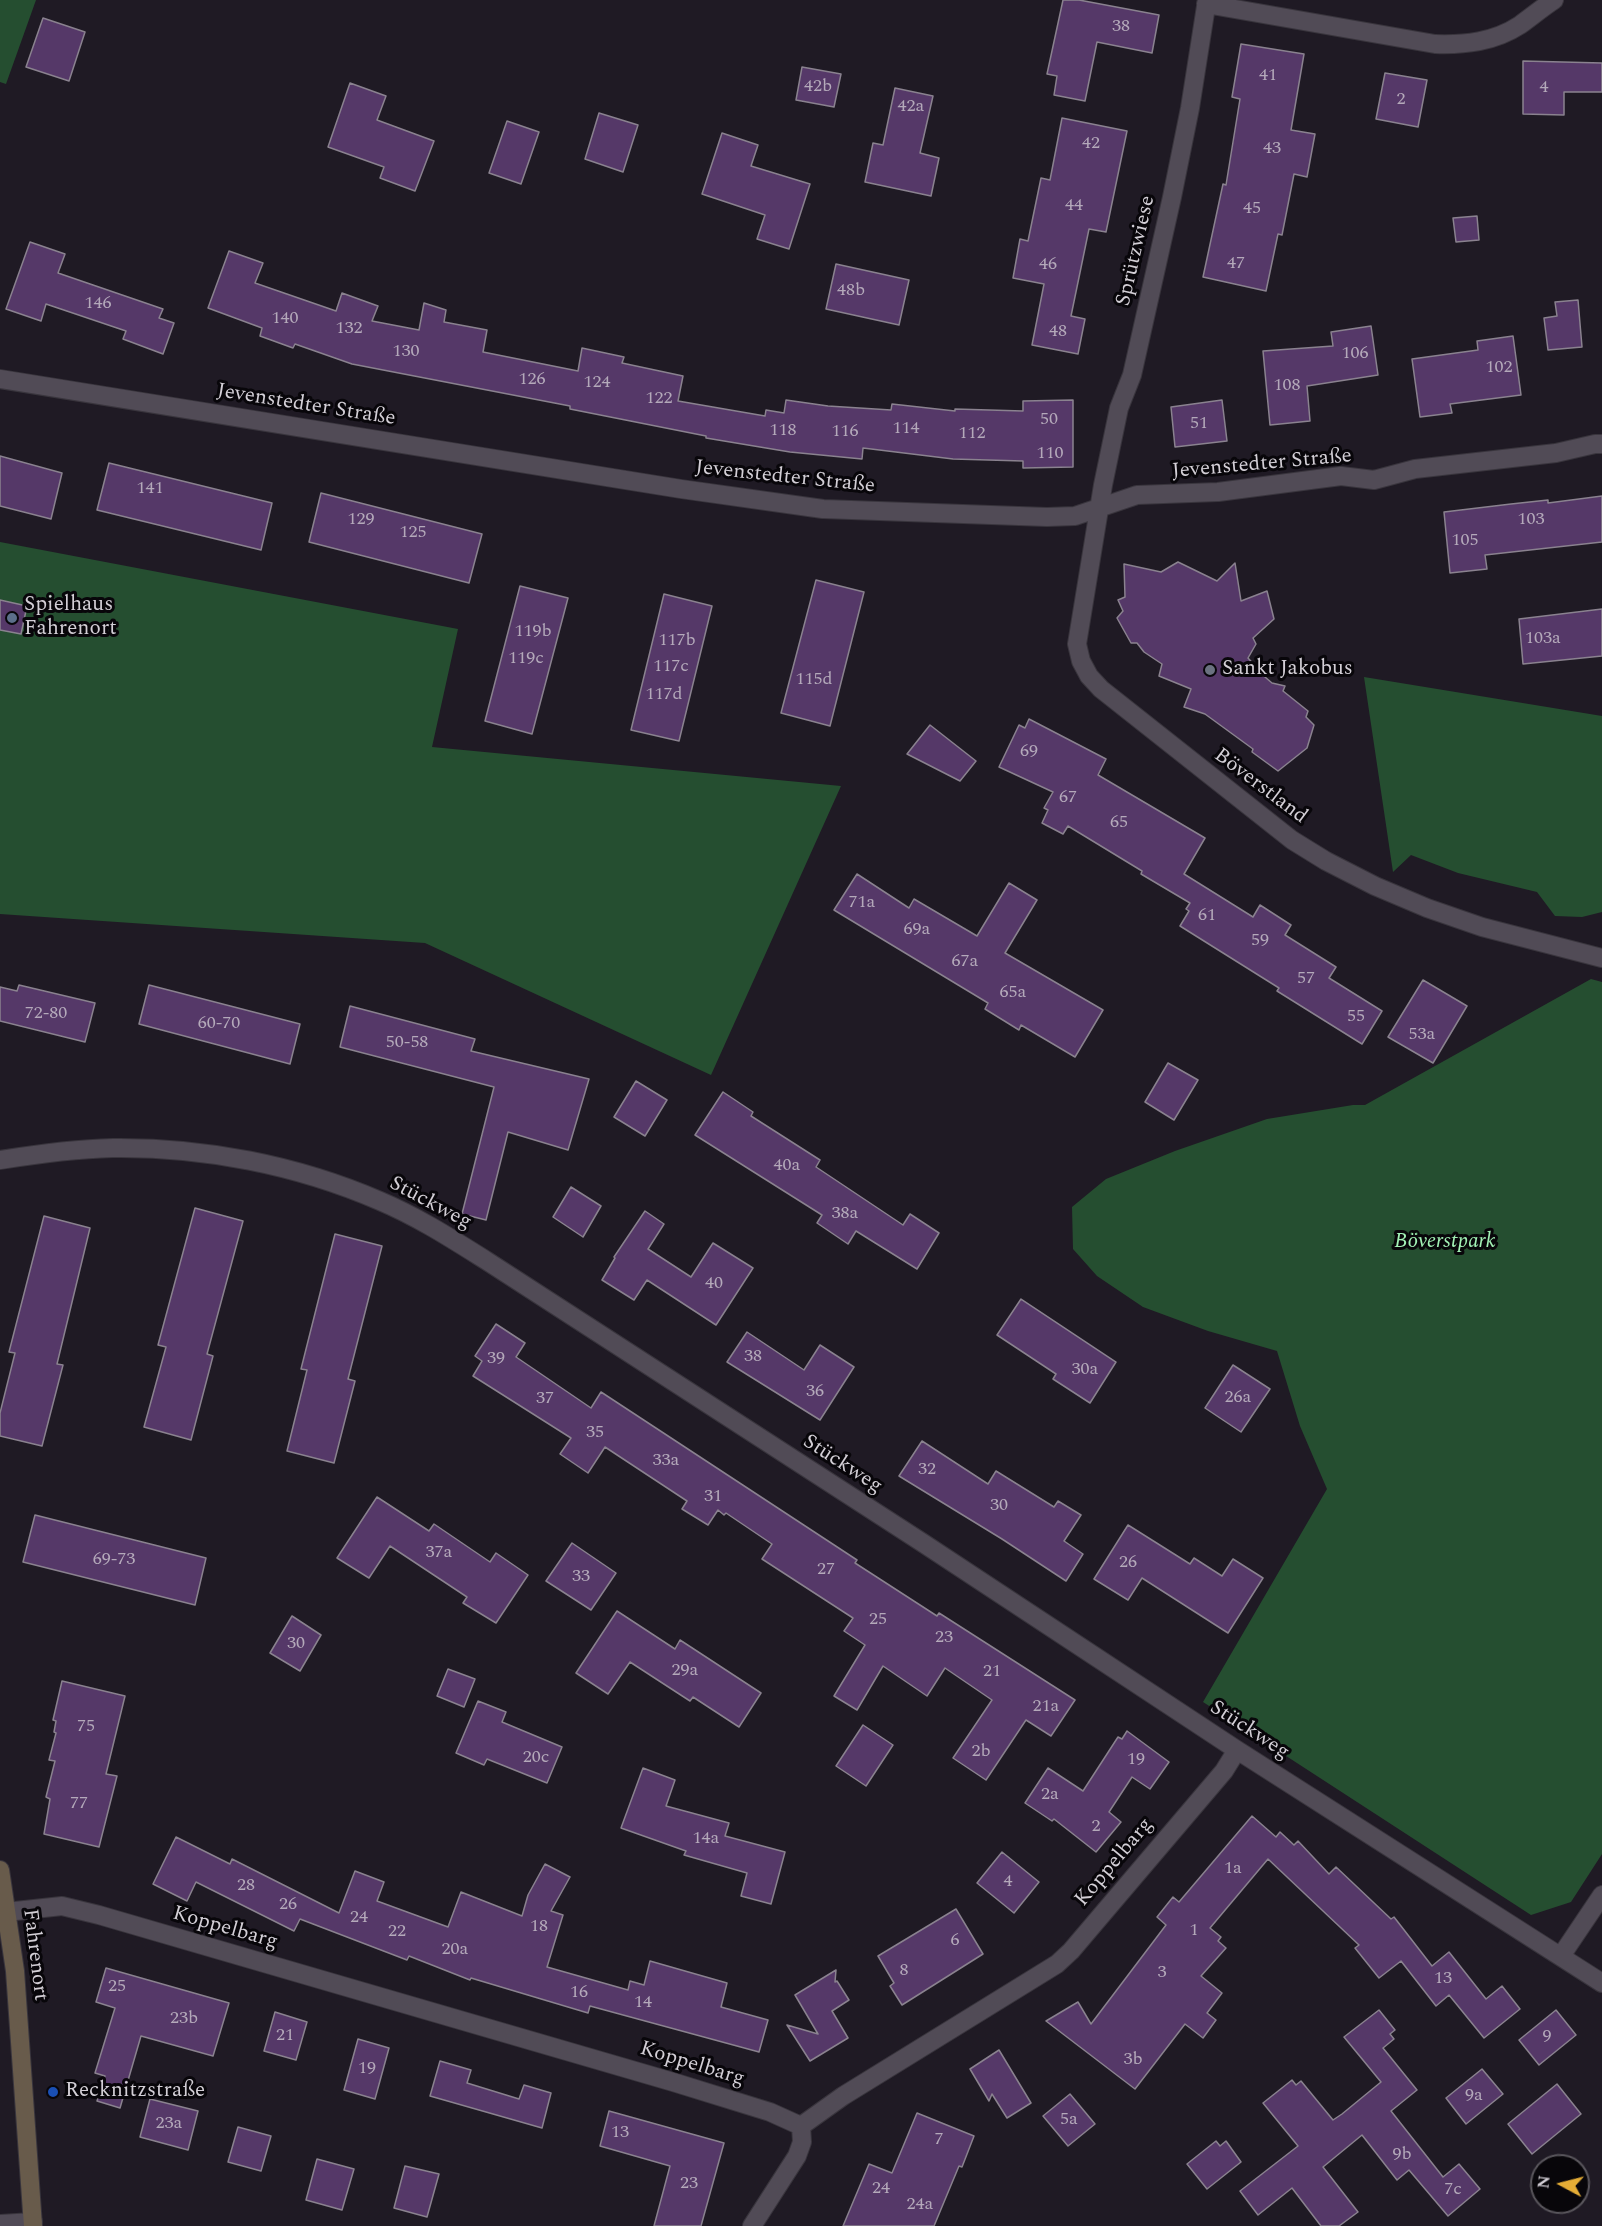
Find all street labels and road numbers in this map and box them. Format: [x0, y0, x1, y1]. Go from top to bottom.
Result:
street label: Sprützwiese [1112, 193, 1162, 309]
street label: Jevenstedter Straße [215, 379, 397, 433]
street label: Jevenstedter Straße [1171, 445, 1353, 485]
street label: Jevenstedter Straße [694, 456, 876, 500]
street label: Böverstland [1208, 744, 1312, 830]
street label: Stückweg [384, 1172, 476, 1236]
street label: Stückweg [797, 1430, 887, 1500]
street label: Stückweg [1204, 1696, 1294, 1766]
street label: Koppelbarg [1071, 1813, 1159, 1913]
street label: Koppelbarg [170, 1902, 280, 1956]
street label: Fahrenort [16, 1907, 52, 2003]
street label: Koppelbarg [637, 2037, 747, 2093]

